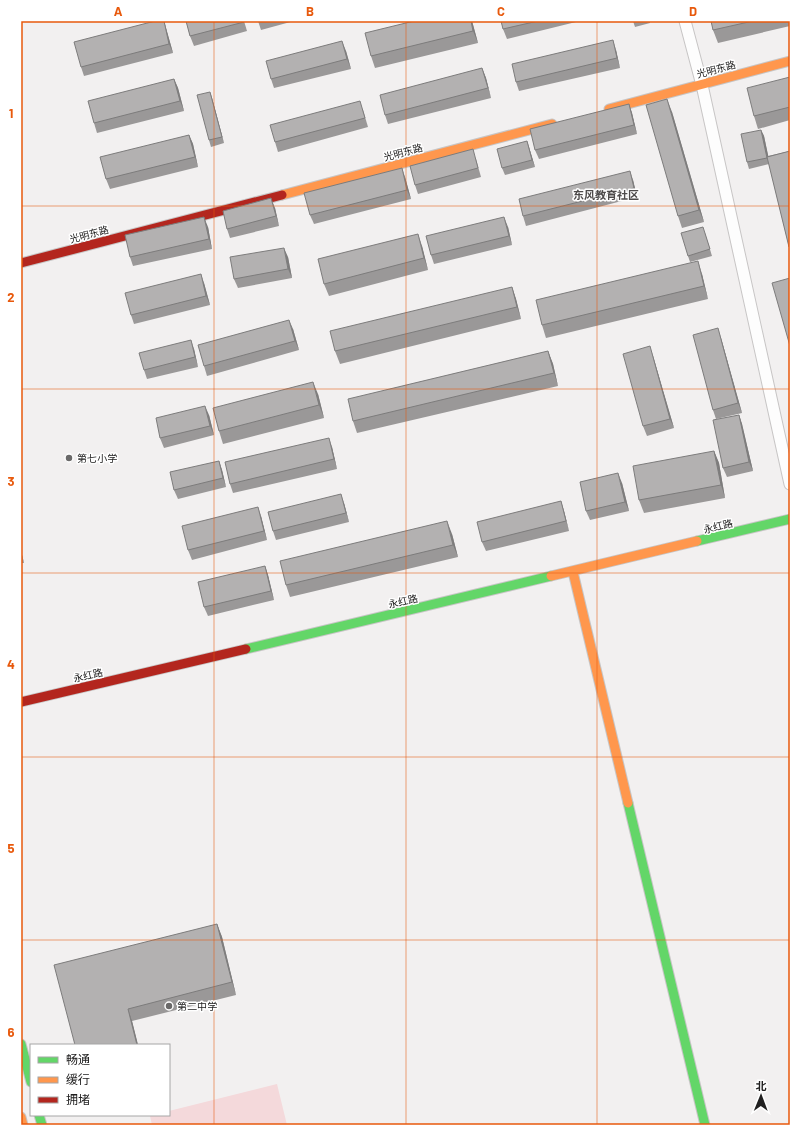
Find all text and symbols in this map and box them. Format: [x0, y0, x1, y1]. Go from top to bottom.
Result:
text: A [114, 3, 123, 19]
text: B [306, 3, 314, 19]
text: C [497, 3, 505, 19]
text: D [689, 3, 697, 19]
street label: 光明东路 [695, 58, 737, 80]
text: 1 [9, 105, 13, 121]
street label: 光明东路 [382, 141, 424, 163]
district label: 东风教育社区 [573, 188, 639, 201]
street label: 光明东路 [68, 223, 110, 245]
text: 2 [7, 289, 15, 305]
place label: 第七小学 [77, 452, 117, 464]
marker: 第七小学 [64, 453, 74, 463]
text: 3 [7, 473, 15, 489]
street label: 永红路 [702, 517, 734, 535]
street label: 永红路 [387, 592, 419, 610]
text: 4 [7, 656, 15, 672]
street label: 永红路 [72, 666, 104, 684]
text: 5 [7, 840, 15, 856]
place label: 第二中学 [177, 1000, 217, 1012]
marker: 第二中学 [164, 1001, 174, 1011]
text: 6 [8, 1024, 15, 1040]
legend [30, 1044, 170, 1116]
text: 畅通 [66, 1052, 90, 1066]
text: 缓行 [66, 1072, 90, 1086]
north arrow [741, 1076, 781, 1116]
text: 北 [756, 1079, 767, 1092]
text: 拥堵 [66, 1092, 90, 1106]

